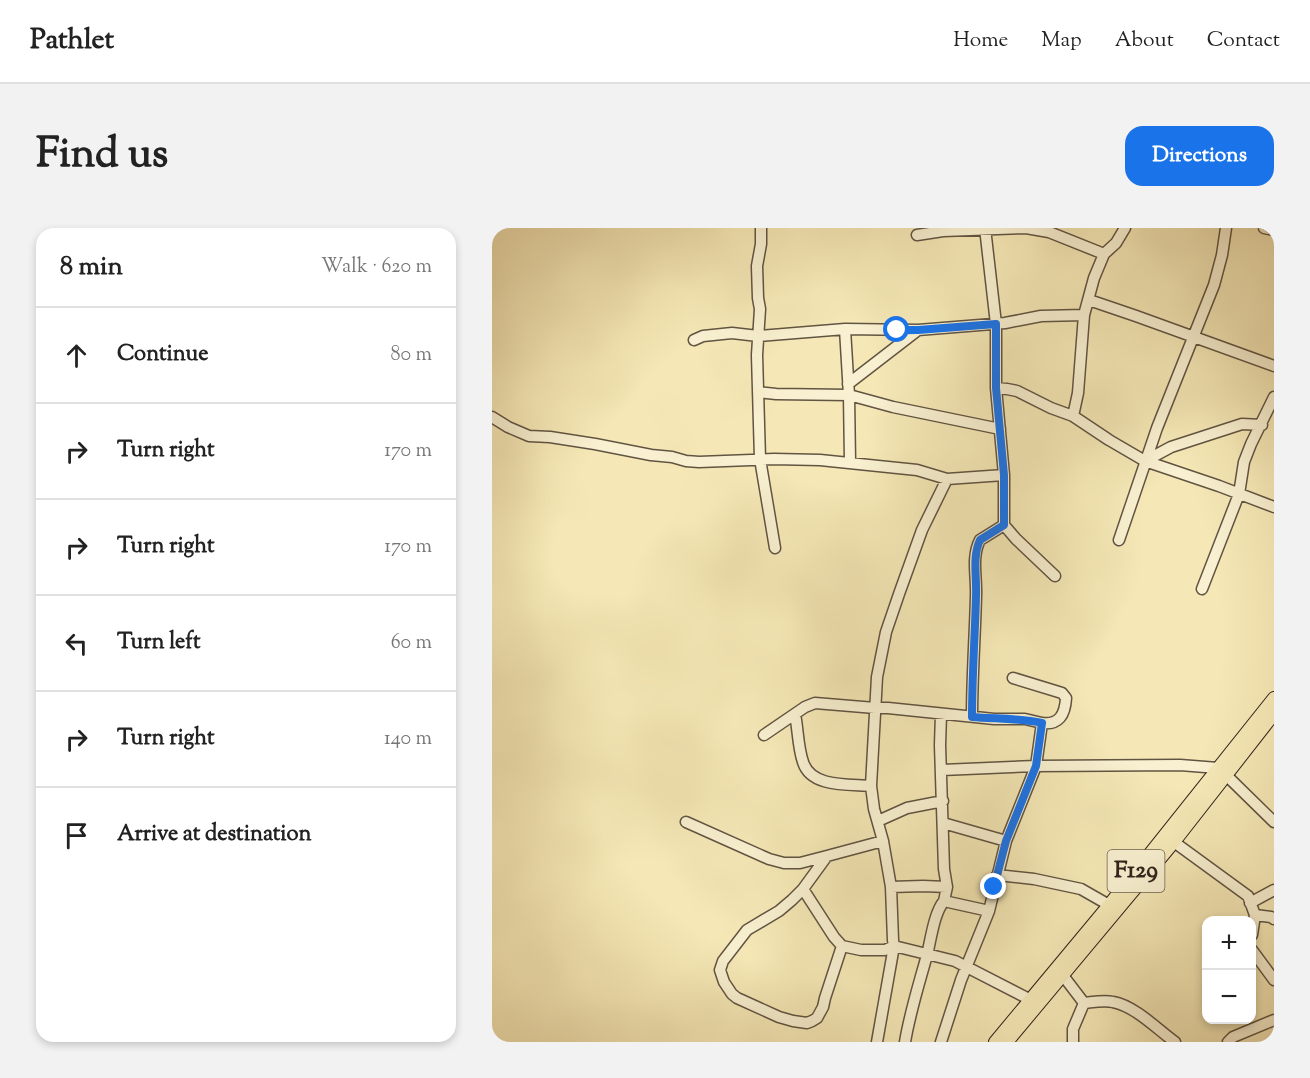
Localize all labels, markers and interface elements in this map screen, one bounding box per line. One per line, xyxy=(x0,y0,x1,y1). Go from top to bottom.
text: Pathlet xyxy=(30,21,114,61)
text: Home xyxy=(953,26,1008,56)
text: Map xyxy=(1041,26,1082,56)
text: About xyxy=(1115,26,1174,56)
text: Contact xyxy=(1207,26,1280,56)
text: Find us xyxy=(36,126,168,186)
button: Directions xyxy=(1125,126,1274,186)
text: 8 min xyxy=(60,249,123,286)
text: Walk · 620 m xyxy=(321,253,432,282)
route start xyxy=(883,316,909,342)
icon: ahead xyxy=(60,339,93,372)
text: Continue xyxy=(117,339,208,371)
text: 80 m xyxy=(391,341,432,370)
icon: right xyxy=(60,435,93,468)
text: Turn right xyxy=(117,435,214,467)
text: 170 m xyxy=(384,437,432,466)
icon: right xyxy=(60,531,93,564)
text: Turn right xyxy=(117,531,214,563)
text: 170 m xyxy=(384,533,432,562)
icon: left xyxy=(60,627,93,660)
text: Turn left xyxy=(117,627,200,659)
text: 60 m xyxy=(391,629,432,658)
icon: right xyxy=(60,723,93,756)
text: Turn right xyxy=(117,723,214,755)
text: 140 m xyxy=(384,725,432,754)
icon: arrive xyxy=(60,819,93,852)
text: Arrive at destination xyxy=(117,819,312,851)
road number: F129 xyxy=(1108,850,1164,892)
route end xyxy=(980,873,1006,899)
map controls xyxy=(1202,916,1256,1024)
button: + xyxy=(1202,916,1256,970)
button: − xyxy=(1202,970,1256,1024)

